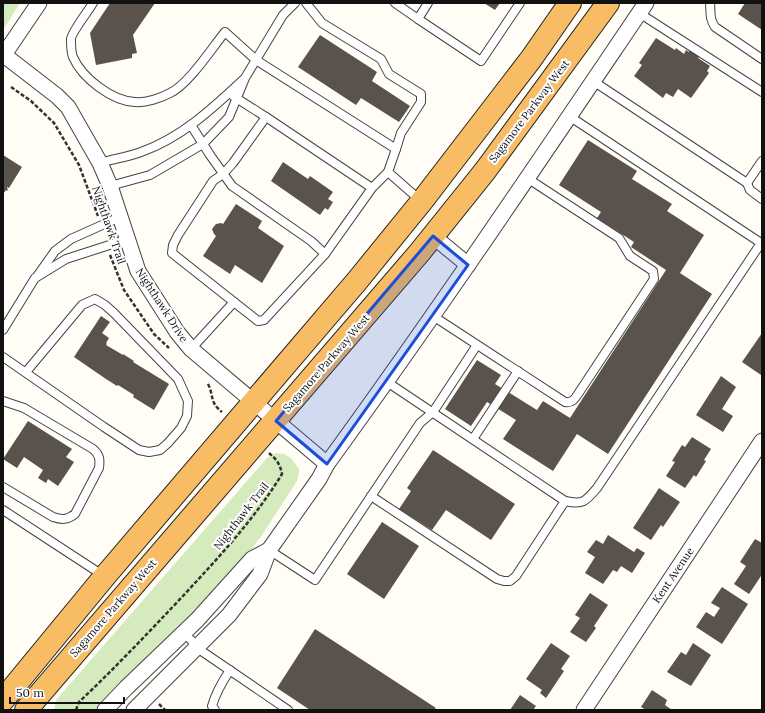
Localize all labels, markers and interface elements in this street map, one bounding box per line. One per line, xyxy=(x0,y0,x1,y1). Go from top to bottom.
street label: Sagamore Parkway West xyxy=(486,56,573,165)
street label: Nighthawk Trail xyxy=(89,184,129,266)
street label: Nighthawk Drive xyxy=(133,265,191,345)
street label: Sagamore Parkway West xyxy=(280,311,373,415)
street label: Nighthawk Trail xyxy=(210,480,272,552)
street label: Kent Avenue xyxy=(649,544,697,606)
street label: Sagamore Parkway West xyxy=(67,556,160,660)
scale bar xyxy=(10,679,124,705)
text: 50 m xyxy=(16,685,44,700)

